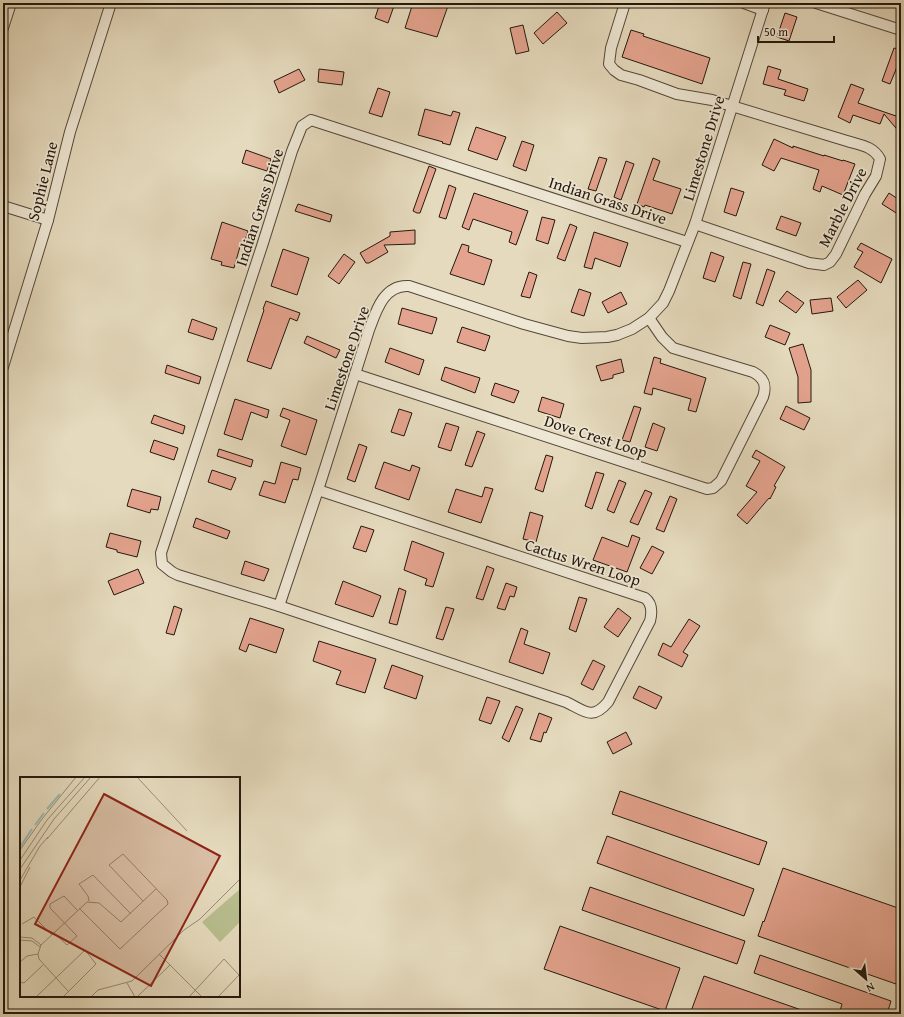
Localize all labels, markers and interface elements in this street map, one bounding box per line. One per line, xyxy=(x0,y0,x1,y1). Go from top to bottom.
scale bar xyxy=(758,18,834,44)
text: 50 m xyxy=(764,23,788,40)
street label: Limestone Drive xyxy=(676,92,730,204)
street label: Sophie Lane xyxy=(21,139,63,223)
street label: Indian Grass Drive xyxy=(229,145,289,269)
street label: Marble Drive xyxy=(812,163,872,251)
street label: Indian Grass Drive xyxy=(546,170,670,230)
street label: Limestone Drive xyxy=(317,303,375,413)
street label: Dove Crest Loop xyxy=(541,408,651,464)
street label: Cactus Wren Loop xyxy=(522,532,644,592)
inset map xyxy=(20,777,240,997)
north arrow xyxy=(846,959,886,999)
text: N xyxy=(863,979,878,997)

